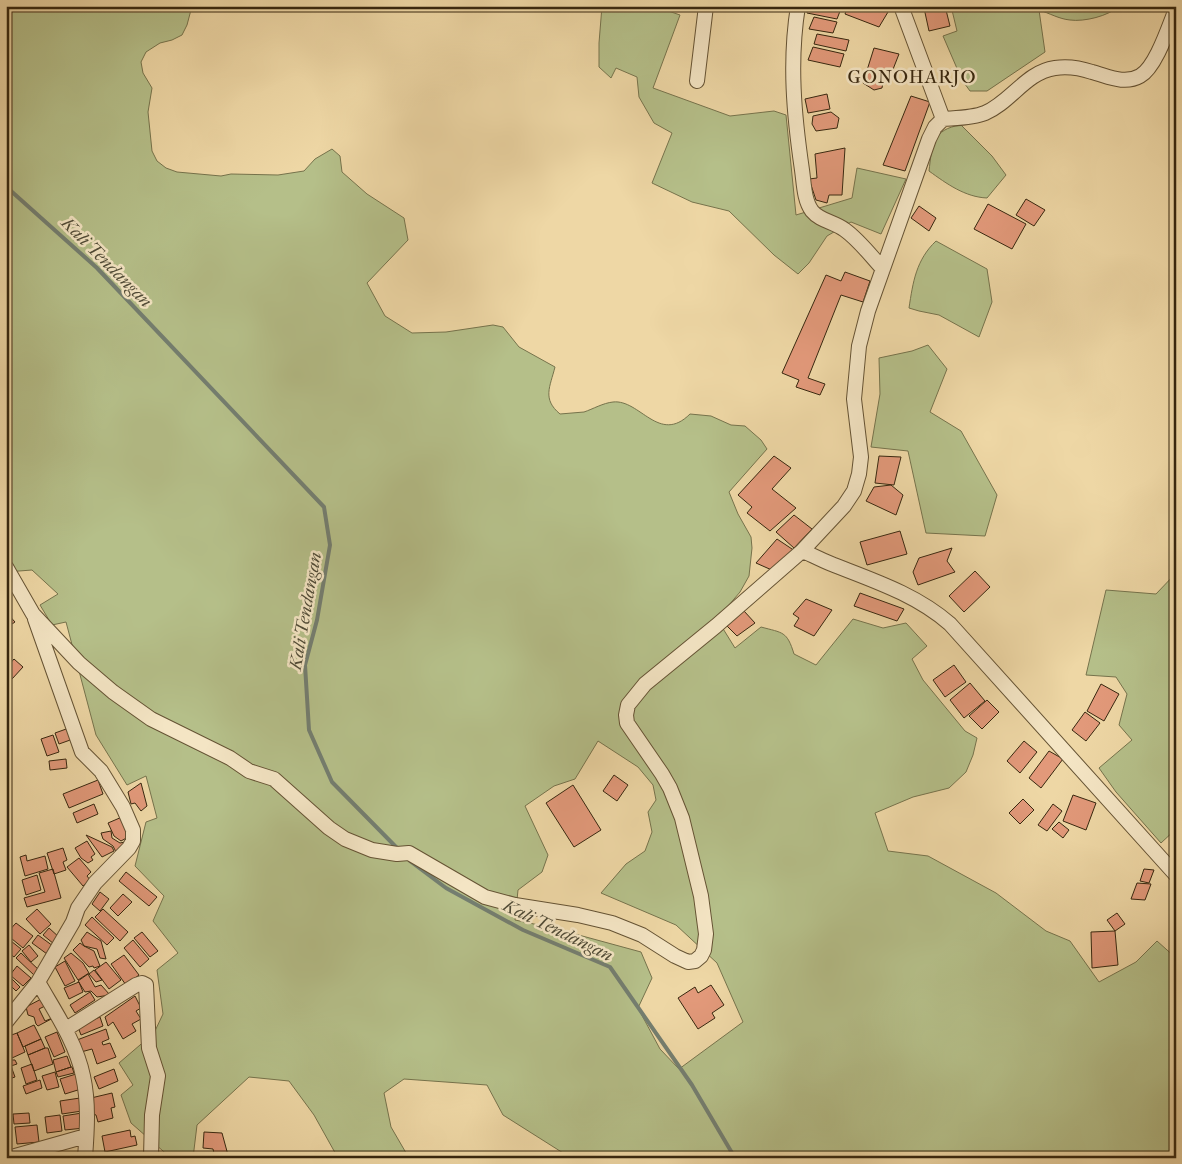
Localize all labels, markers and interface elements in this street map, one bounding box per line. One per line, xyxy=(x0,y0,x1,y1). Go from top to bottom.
district label: GONOHARJO xyxy=(848,66,976,88)
water label: Kali Tendangan xyxy=(56,211,156,312)
water label: Kali Tendangan xyxy=(284,550,326,674)
water label: Kali Tendangan xyxy=(498,894,616,966)

